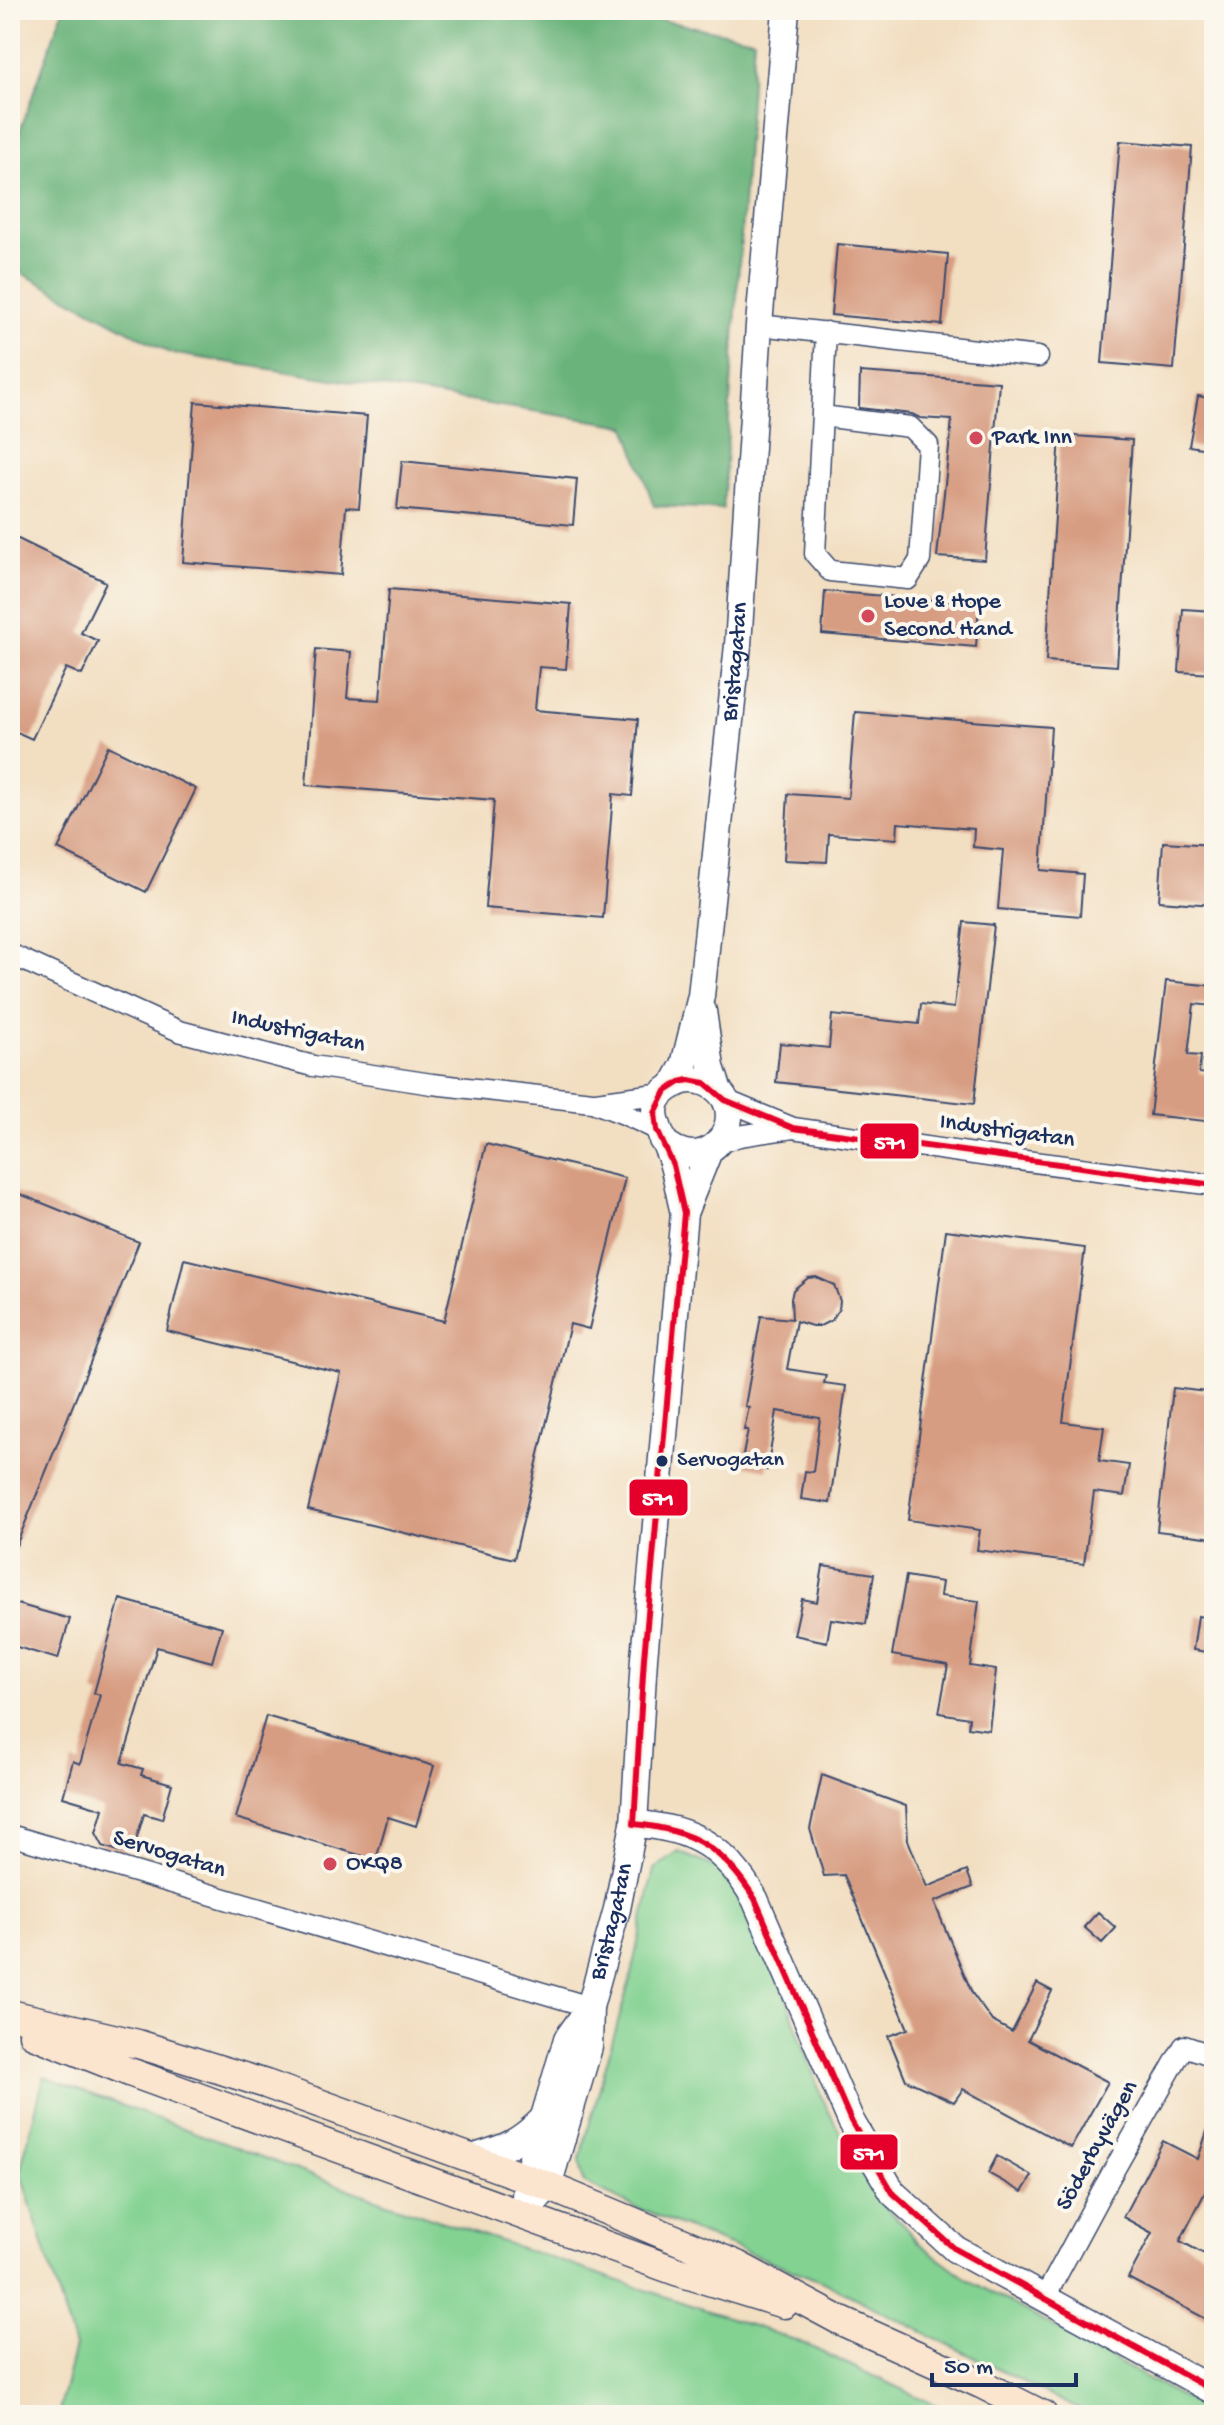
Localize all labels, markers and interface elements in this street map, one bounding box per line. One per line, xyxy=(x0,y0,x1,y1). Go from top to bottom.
place label: Park Inn xyxy=(991,424,1073,453)
marker: Park Inn xyxy=(967,429,985,447)
place label: Love & Hope Second Hand xyxy=(884,588,1014,645)
street label: Bristagatan xyxy=(715,601,755,724)
marker: Love & Hope Second Hand xyxy=(859,607,877,625)
street label: Industrigatan xyxy=(228,1004,368,1060)
street label: Industrigatan xyxy=(937,1108,1077,1156)
line badge: 571 xyxy=(859,1122,920,1160)
text: 571 xyxy=(874,1132,906,1158)
place label: Servogatan xyxy=(677,1448,784,1474)
marker: Servogatan xyxy=(654,1453,670,1469)
line badge: 571 xyxy=(628,1478,689,1517)
text: 571 xyxy=(642,1488,674,1514)
street label: Servogatan xyxy=(109,1824,230,1886)
place label: OKQ8 xyxy=(346,1850,403,1879)
marker: OKQ8 xyxy=(321,1855,339,1873)
street label: Bristagatan xyxy=(583,1860,640,1984)
street label: Söderbyvägen xyxy=(1050,2075,1146,2216)
line badge: 571 xyxy=(839,2133,899,2171)
text: 571 xyxy=(853,2143,885,2169)
scale bar xyxy=(932,2337,1076,2387)
text: 50 m xyxy=(944,2354,993,2383)

